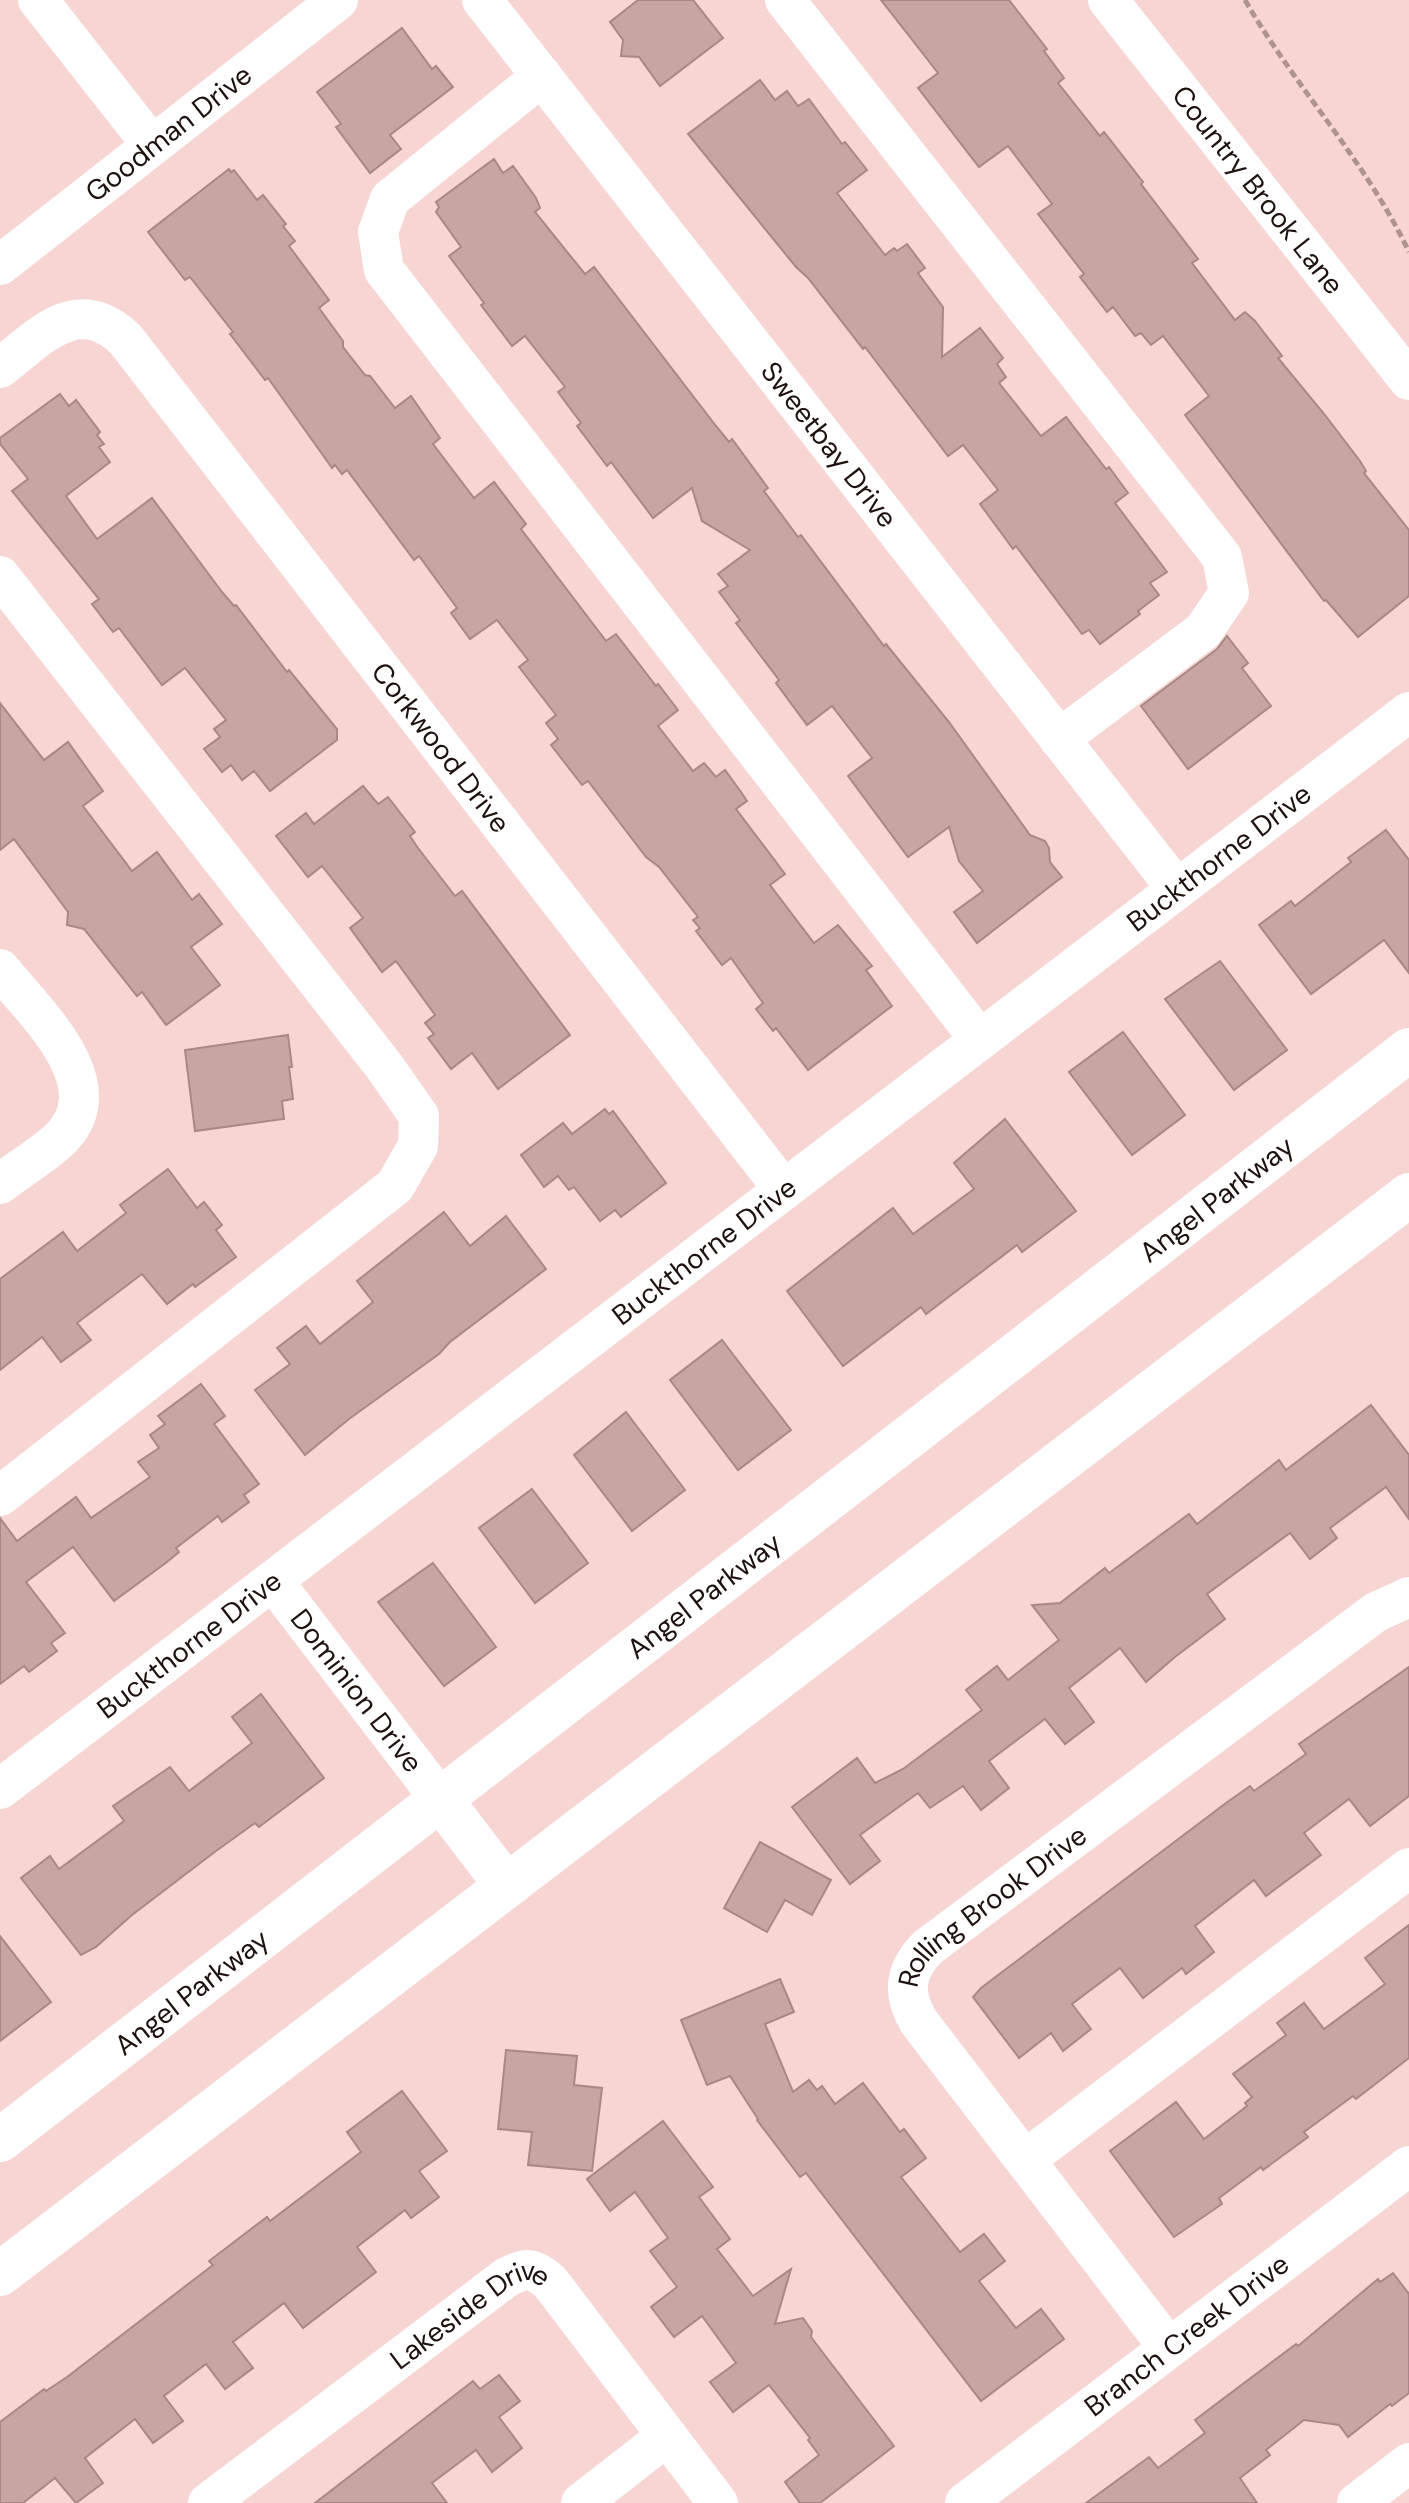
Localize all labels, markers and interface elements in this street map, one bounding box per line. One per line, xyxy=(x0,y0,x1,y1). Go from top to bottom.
street label: Goodman Drive xyxy=(77,56,259,210)
street label: Country Brook Lane xyxy=(1164,78,1352,302)
street label: Sweetbay Drive xyxy=(753,354,906,535)
street label: Corkwood Drive xyxy=(363,654,519,840)
street label: Buckthorne Drive xyxy=(1119,775,1319,940)
street label: Angel Parkway xyxy=(1132,1127,1301,1270)
street label: Buckthorne Drive xyxy=(604,1169,804,1333)
street label: Angel Parkway xyxy=(619,1524,789,1667)
street label: Buckthorne Drive xyxy=(89,1562,289,1727)
street label: Dominion Drive xyxy=(282,1601,432,1780)
street label: Rolling Brook Drive xyxy=(889,1816,1094,1990)
street label: Angel Parkway xyxy=(107,1920,276,2063)
street label: Branch Creek Drive xyxy=(1077,2245,1296,2425)
street label: Lakeside Drive xyxy=(382,2252,558,2378)

